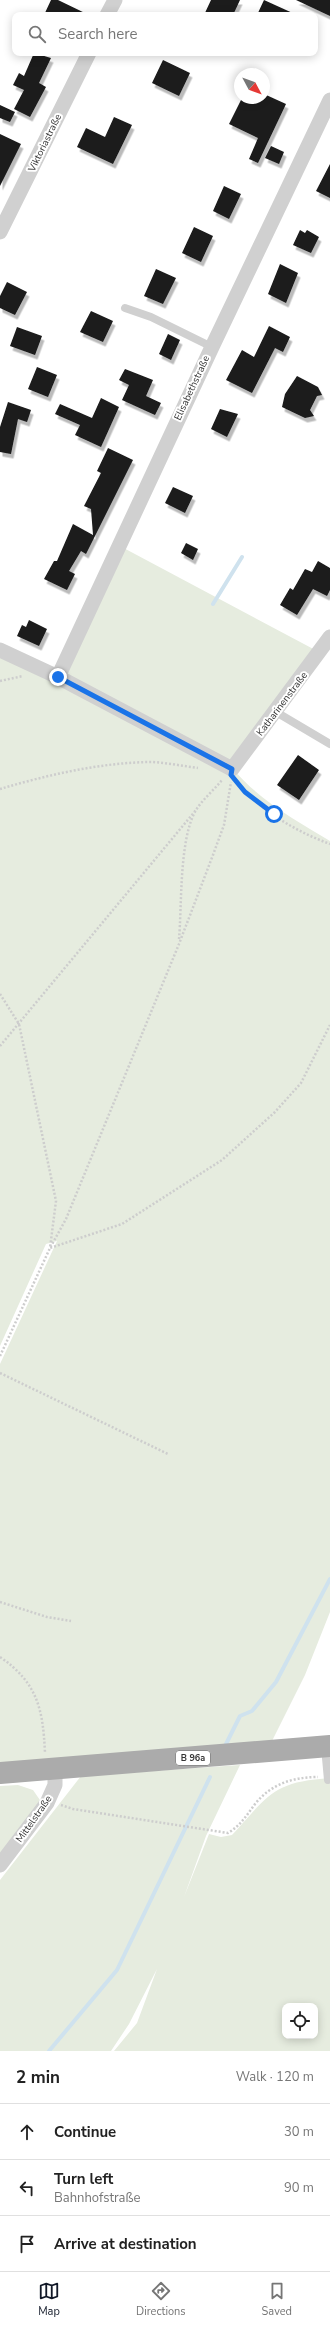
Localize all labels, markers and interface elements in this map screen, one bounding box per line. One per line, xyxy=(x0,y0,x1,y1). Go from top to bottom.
search box xyxy=(12,12,318,56)
icon: search xyxy=(26,23,48,45)
text: Search here xyxy=(58,24,138,44)
north arrow xyxy=(234,68,270,104)
street label: Viktoriastraße xyxy=(24,112,65,175)
street label: Elisabethstraße xyxy=(171,353,213,423)
route end xyxy=(49,668,67,686)
street label: Katharinenstraße xyxy=(253,669,311,739)
route start xyxy=(265,805,283,823)
road number: B 96a xyxy=(176,1751,210,1765)
street label: Mittelstraße xyxy=(13,1793,55,1845)
map controls xyxy=(282,2003,318,2039)
button: locate xyxy=(282,2003,318,2039)
text: 2 min xyxy=(16,2066,60,2089)
text: Walk · 120 m xyxy=(236,2068,314,2086)
icon: ahead xyxy=(16,2121,38,2143)
text: Continue xyxy=(54,2122,116,2142)
text: 30 m xyxy=(284,2123,314,2141)
text: Turn left xyxy=(54,2169,113,2189)
icon: left xyxy=(16,2177,38,2199)
text: 90 m xyxy=(284,2179,314,2197)
text: Bahnhofstraße xyxy=(54,2189,140,2207)
icon: arrive xyxy=(16,2233,38,2255)
text: Arrive at destination xyxy=(54,2234,197,2254)
tab: Map xyxy=(38,2280,60,2319)
tab: Directions xyxy=(136,2280,186,2319)
tab: Saved xyxy=(262,2280,292,2319)

